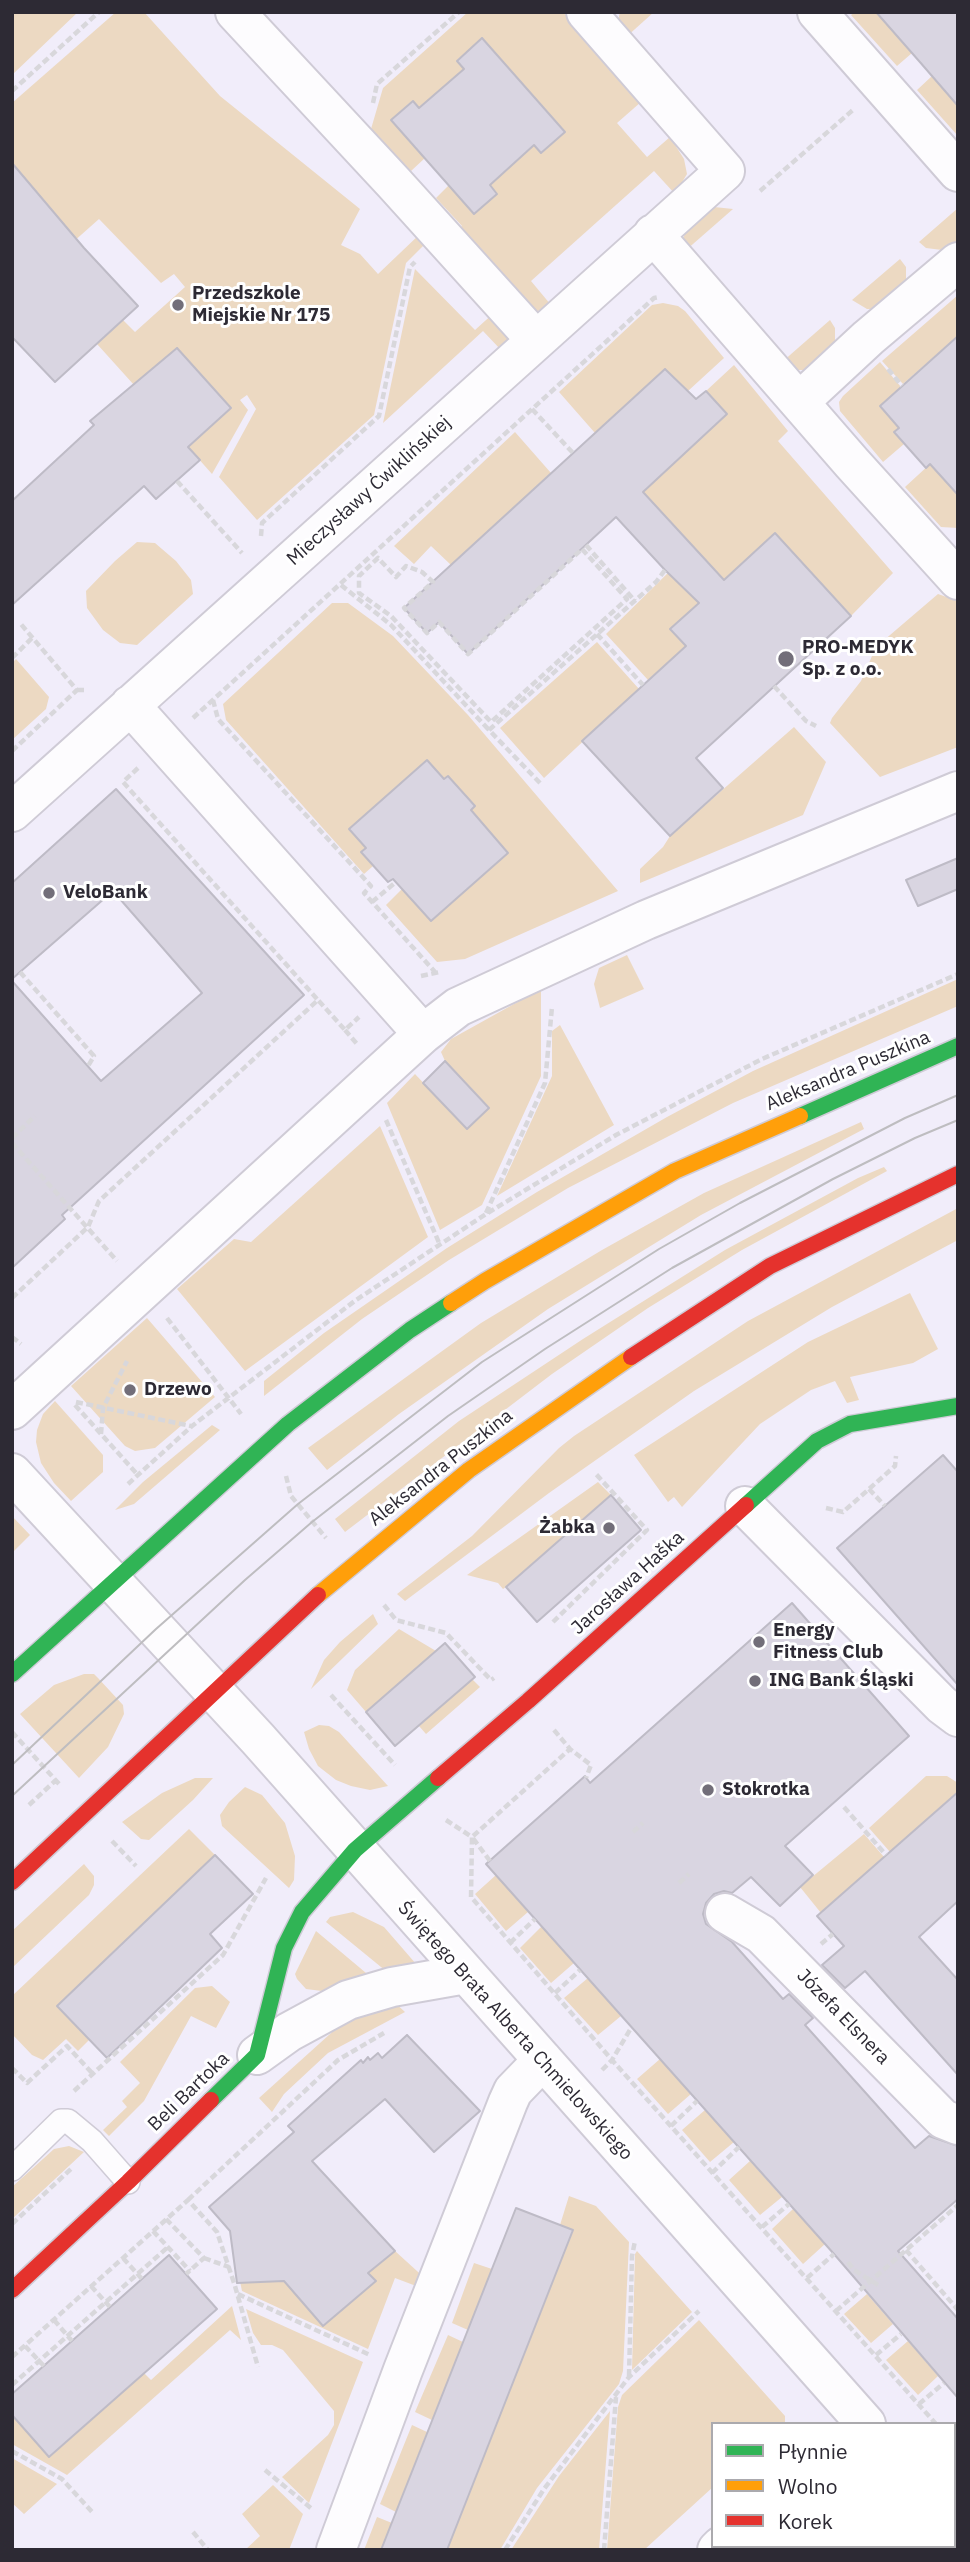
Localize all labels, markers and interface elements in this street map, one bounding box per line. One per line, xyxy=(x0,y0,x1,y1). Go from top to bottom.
place label: Przedszkole Miejskie Nr 175 xyxy=(192,283,330,327)
marker: Przedszkole Miejskie Nr 175 xyxy=(170,297,186,313)
street label: Mieczysławy Ćwiklińskiej xyxy=(282,411,456,571)
place label: PRO-MEDYK Sp. z o.o. xyxy=(802,637,914,681)
marker: PRO-MEDYK Sp. z o.o. xyxy=(776,649,796,669)
place label: VeloBank xyxy=(63,882,148,904)
marker: VeloBank xyxy=(41,885,57,901)
street label: Aleksandra Puszkina xyxy=(762,1026,934,1116)
place label: Drzewo xyxy=(144,1379,212,1401)
marker: Drzewo xyxy=(122,1382,138,1398)
street label: Aleksandra Puszkina xyxy=(365,1405,517,1531)
place label: Żabka xyxy=(539,1517,595,1539)
marker: Żabka xyxy=(601,1520,617,1536)
street label: Jarosława Haška xyxy=(567,1526,689,1640)
place label: Energy Fitness Club xyxy=(773,1620,883,1664)
marker: Energy Fitness Club xyxy=(751,1634,767,1650)
place label: ING Bank Śląski xyxy=(769,1670,914,1692)
marker: ING Bank Śląski xyxy=(747,1673,763,1689)
place label: Stokrotka xyxy=(722,1779,810,1801)
marker: Stokrotka xyxy=(700,1782,716,1798)
street label: Świętego Brata Alberta Chmielowskiego xyxy=(393,1897,637,2165)
street label: Józefa Elsnera xyxy=(792,1965,894,2069)
street label: Beli Bartoka xyxy=(144,2048,234,2136)
legend xyxy=(711,2422,956,2548)
text: Płynnie xyxy=(778,2437,847,2465)
text: Wolno xyxy=(778,2472,838,2500)
text: Korek xyxy=(778,2507,833,2535)

